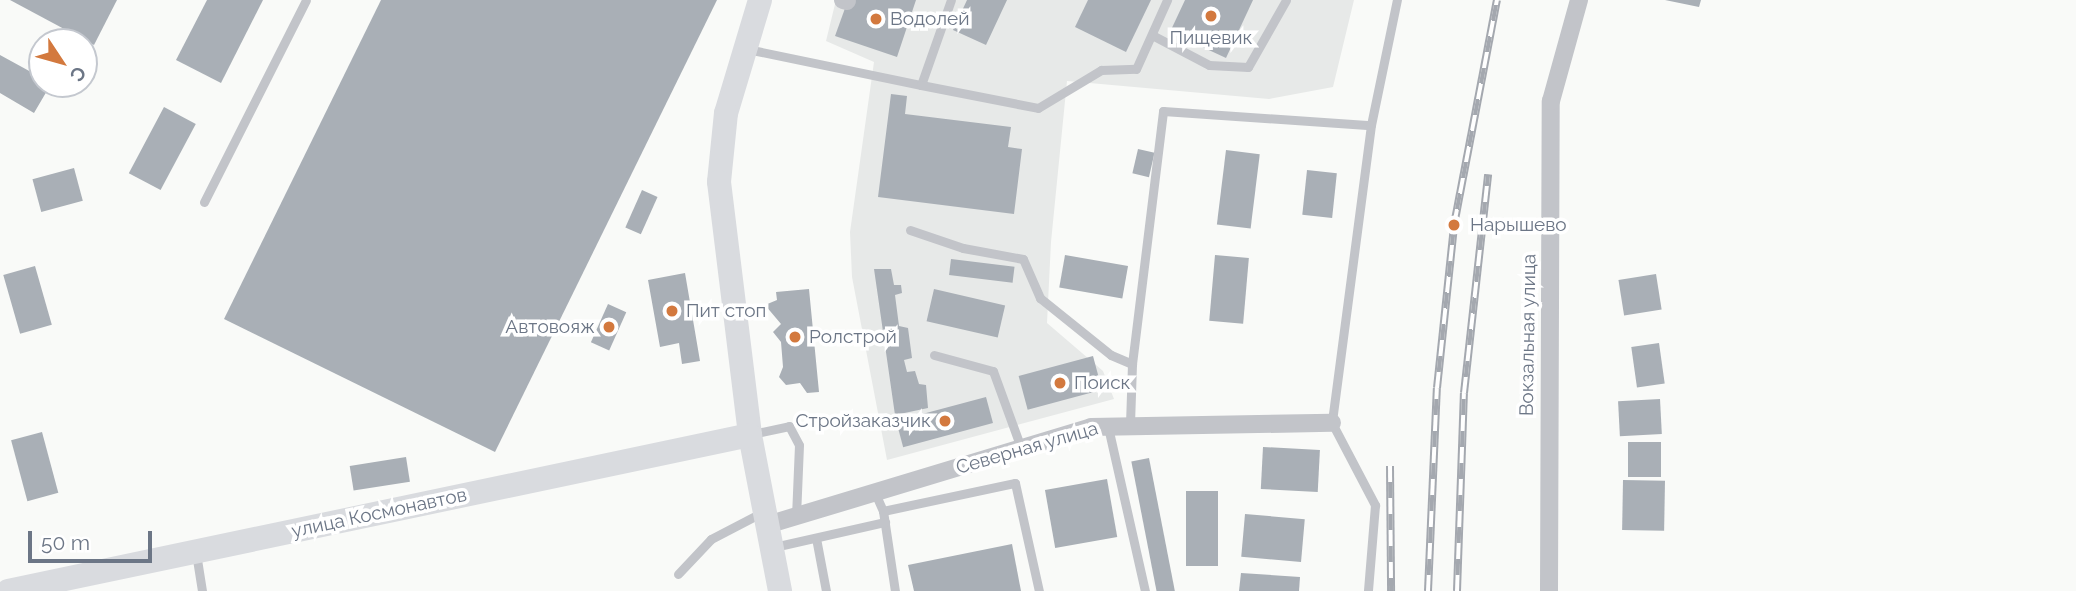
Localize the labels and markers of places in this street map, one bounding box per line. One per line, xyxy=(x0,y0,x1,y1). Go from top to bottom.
place label: Водолей xyxy=(890,8,970,30)
marker: Пищевик xyxy=(1203,8,1219,24)
marker: Водолей xyxy=(868,11,884,27)
place label: Пищевик xyxy=(1170,27,1252,49)
place label: Нарышево xyxy=(1470,214,1567,236)
marker: Нарышево xyxy=(1444,215,1464,235)
place label: Пит стоп xyxy=(686,300,766,322)
marker: Пит стоп xyxy=(664,303,680,319)
place label: Автовояж xyxy=(505,316,595,338)
marker: Автовояж xyxy=(601,319,617,335)
place label: Ролстрой xyxy=(809,326,897,348)
marker: Ролстрой xyxy=(787,329,803,345)
place label: Поиск xyxy=(1074,372,1130,394)
marker: Поиск xyxy=(1052,375,1068,391)
place label: Стройзаказчик xyxy=(796,410,931,432)
marker: Стройзаказчик xyxy=(937,413,953,429)

